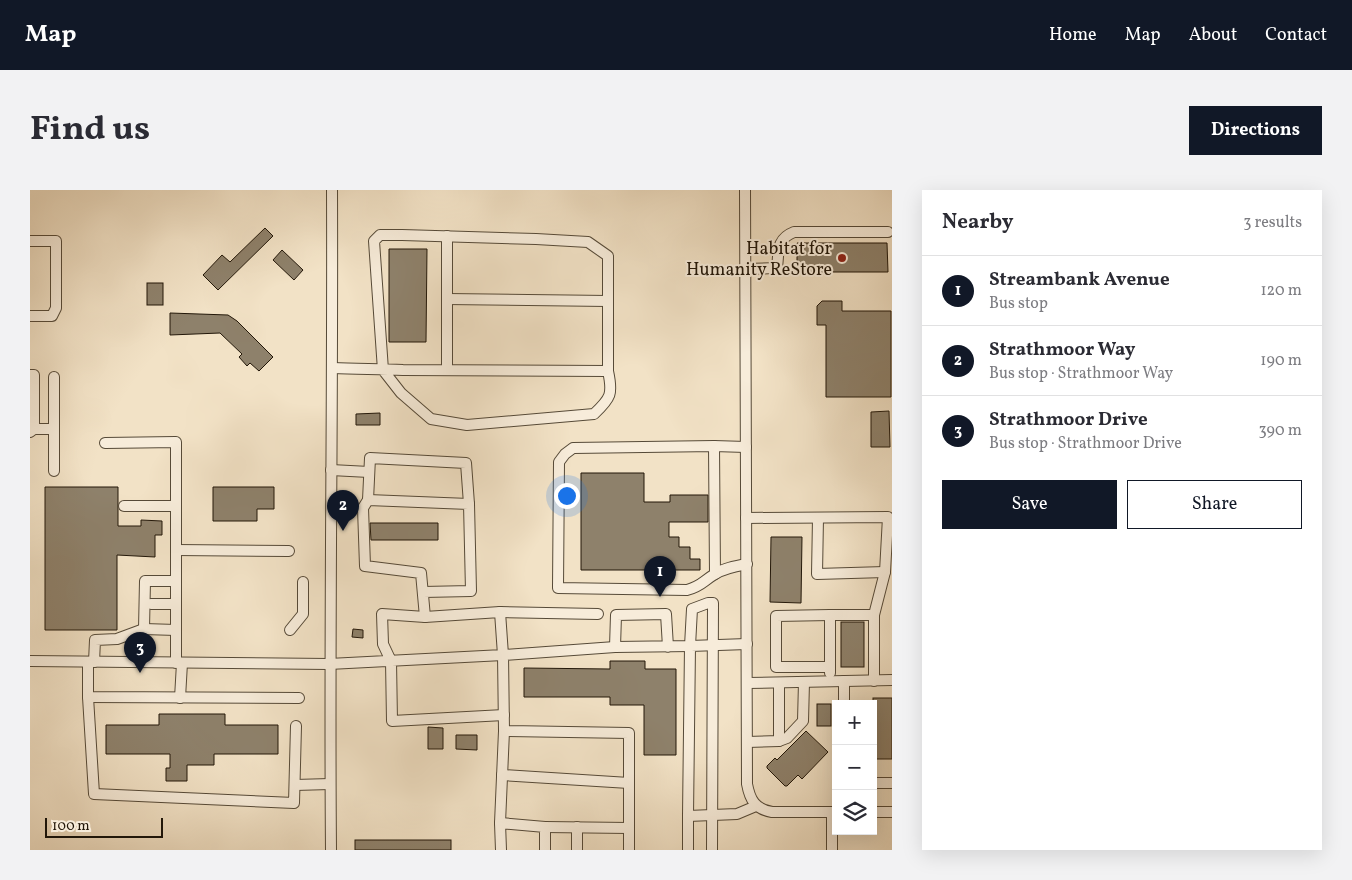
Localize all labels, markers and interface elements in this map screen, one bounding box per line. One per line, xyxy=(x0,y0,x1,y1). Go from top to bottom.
text: Map xyxy=(25,18,76,52)
text: Home xyxy=(1049,23,1097,48)
text: Map xyxy=(1125,23,1161,48)
text: About xyxy=(1189,23,1237,48)
text: Contact xyxy=(1265,23,1327,48)
text: Find us xyxy=(30,106,150,154)
button: Directions xyxy=(1189,106,1322,155)
text: Nearby xyxy=(942,208,1013,237)
text: 3 results xyxy=(1243,212,1302,234)
place label: Habitat for Humanity ReStore xyxy=(686,237,832,283)
marker: Habitat for Humanity ReStore xyxy=(836,252,848,264)
text: Streambank Avenue xyxy=(989,267,1170,293)
text: 1 xyxy=(955,280,961,302)
text: 120 m xyxy=(1260,280,1302,302)
text: Bus stop xyxy=(989,293,1048,315)
text: Strathmoor Way xyxy=(989,337,1135,363)
text: 2 xyxy=(954,350,962,372)
text: 190 m xyxy=(1260,350,1302,372)
text: Bus stop · Strathmoor Way xyxy=(989,363,1173,385)
text: Strathmoor Drive xyxy=(989,407,1148,433)
text: 3 xyxy=(954,420,962,442)
text: 390 m xyxy=(1259,420,1302,442)
text: Bus stop · Strathmoor Drive xyxy=(989,433,1182,455)
button: Save xyxy=(942,480,1117,529)
button: Share xyxy=(1127,480,1302,529)
your location xyxy=(554,483,580,509)
pin: 2 xyxy=(327,490,359,531)
pin: 1 xyxy=(644,556,676,597)
pin: 3 xyxy=(124,632,156,673)
map controls xyxy=(832,700,877,835)
button: + xyxy=(832,700,877,745)
button: − xyxy=(832,745,877,790)
button: layers xyxy=(832,790,877,835)
scale bar xyxy=(45,815,162,838)
text: 100 m xyxy=(52,817,90,836)

